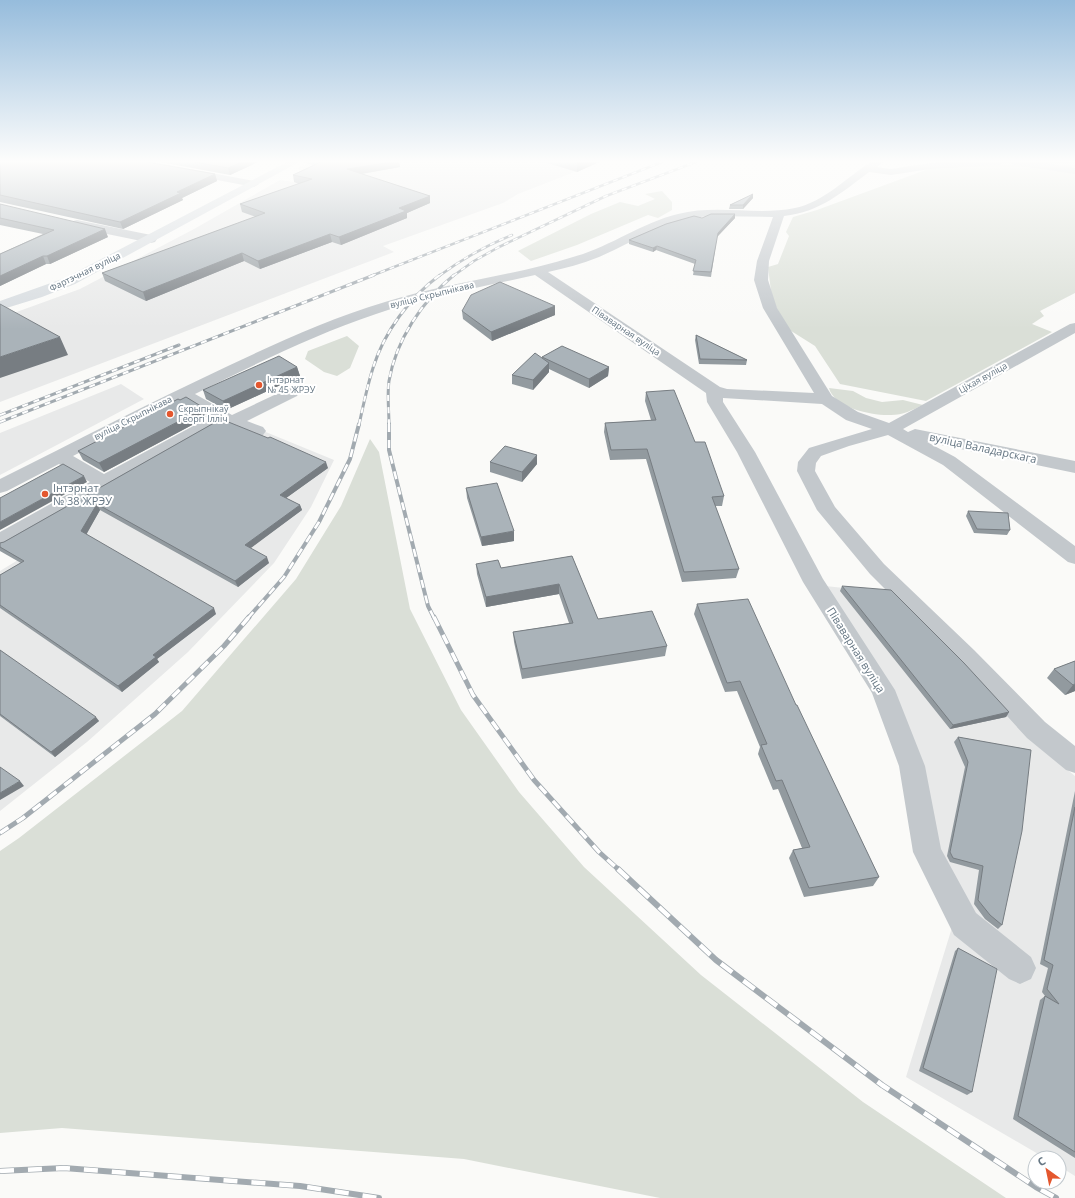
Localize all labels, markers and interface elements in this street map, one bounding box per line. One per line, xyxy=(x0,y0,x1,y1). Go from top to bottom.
street label: Фартэчная вуліца xyxy=(47,249,122,294)
street label: вуліца Скрыпнікава xyxy=(388,278,475,311)
street label: Піваварная вуліца xyxy=(589,303,663,358)
street label: Ціхая вуліца xyxy=(956,359,1009,396)
place label: Інтэрнат № 45 ЖРЭУ xyxy=(267,373,316,396)
marker: Інтэрнат № 45 ЖРЭУ xyxy=(254,380,264,390)
street label: вуліца Скрыпнікава xyxy=(91,392,174,443)
place label: Скрыпнікаў Георгі Ілліч xyxy=(178,402,229,425)
marker: Скрыпнікаў Георгі Ілліч xyxy=(165,409,175,419)
street label: вуліца Валадарскага xyxy=(928,429,1038,466)
place label: Інтэрнат № 38 ЖРЭУ xyxy=(53,480,112,508)
marker: Інтэрнат № 38 ЖРЭУ xyxy=(40,489,50,499)
street label: Піваварная вуліца xyxy=(824,604,889,695)
north arrow xyxy=(1027,1150,1067,1190)
text: С xyxy=(1034,1153,1048,1169)

